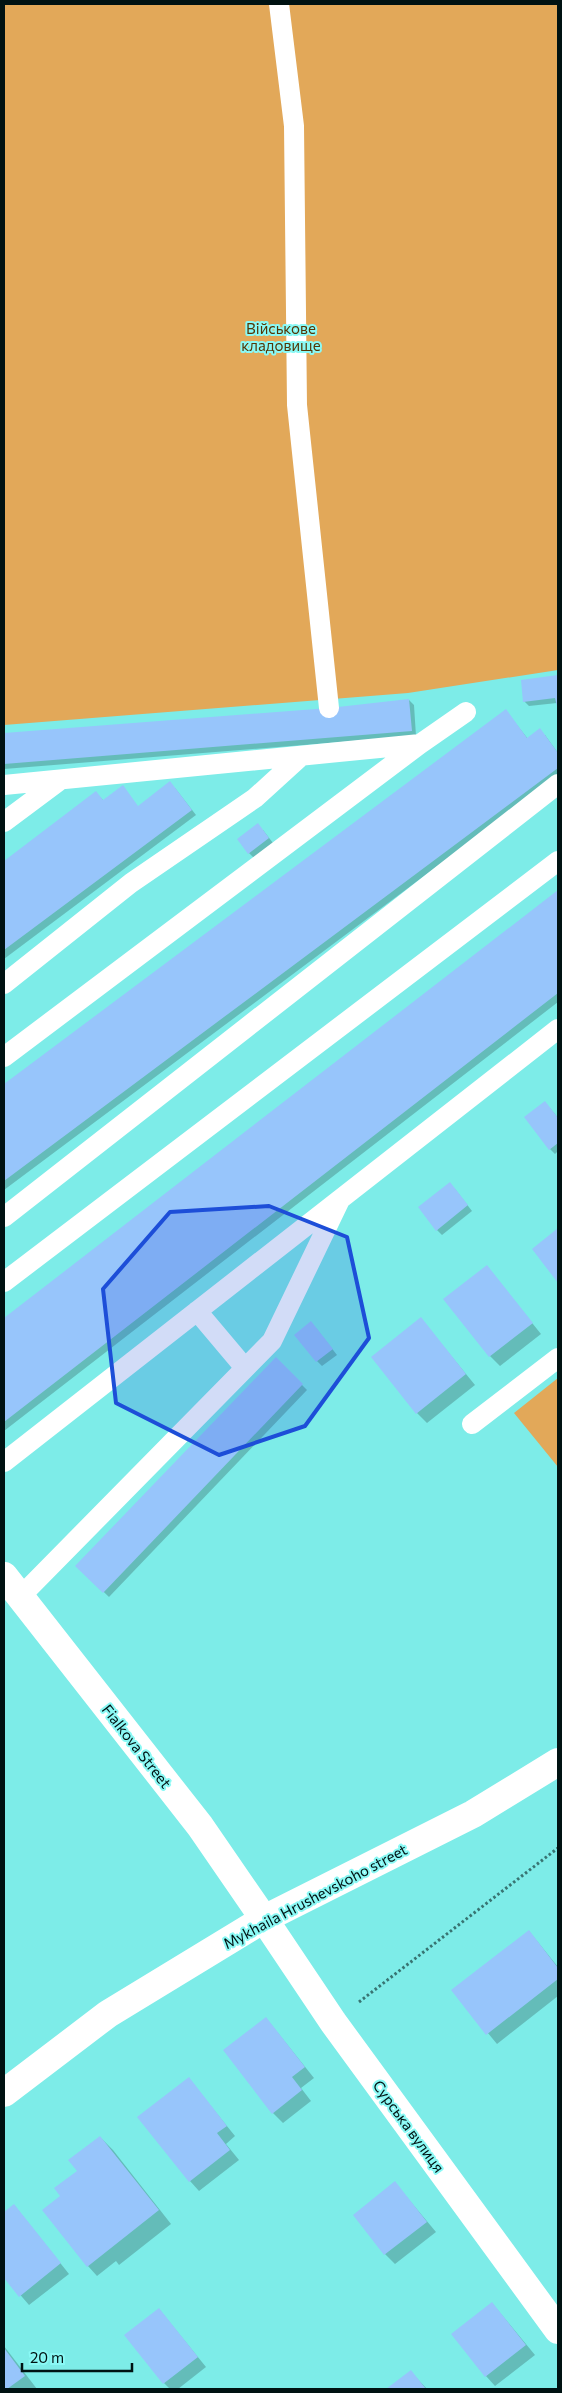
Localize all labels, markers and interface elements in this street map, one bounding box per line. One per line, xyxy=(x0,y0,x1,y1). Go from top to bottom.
park label: Військове кладовище xyxy=(241,319,321,354)
street label: Fialkova Street xyxy=(99,1701,175,1791)
street label: Mykhaila Hrushevskoho street xyxy=(220,1840,410,1952)
street label: Сурська вулиця xyxy=(370,2076,448,2176)
scale bar xyxy=(22,2340,132,2372)
text: 20 m xyxy=(30,2348,64,2366)

